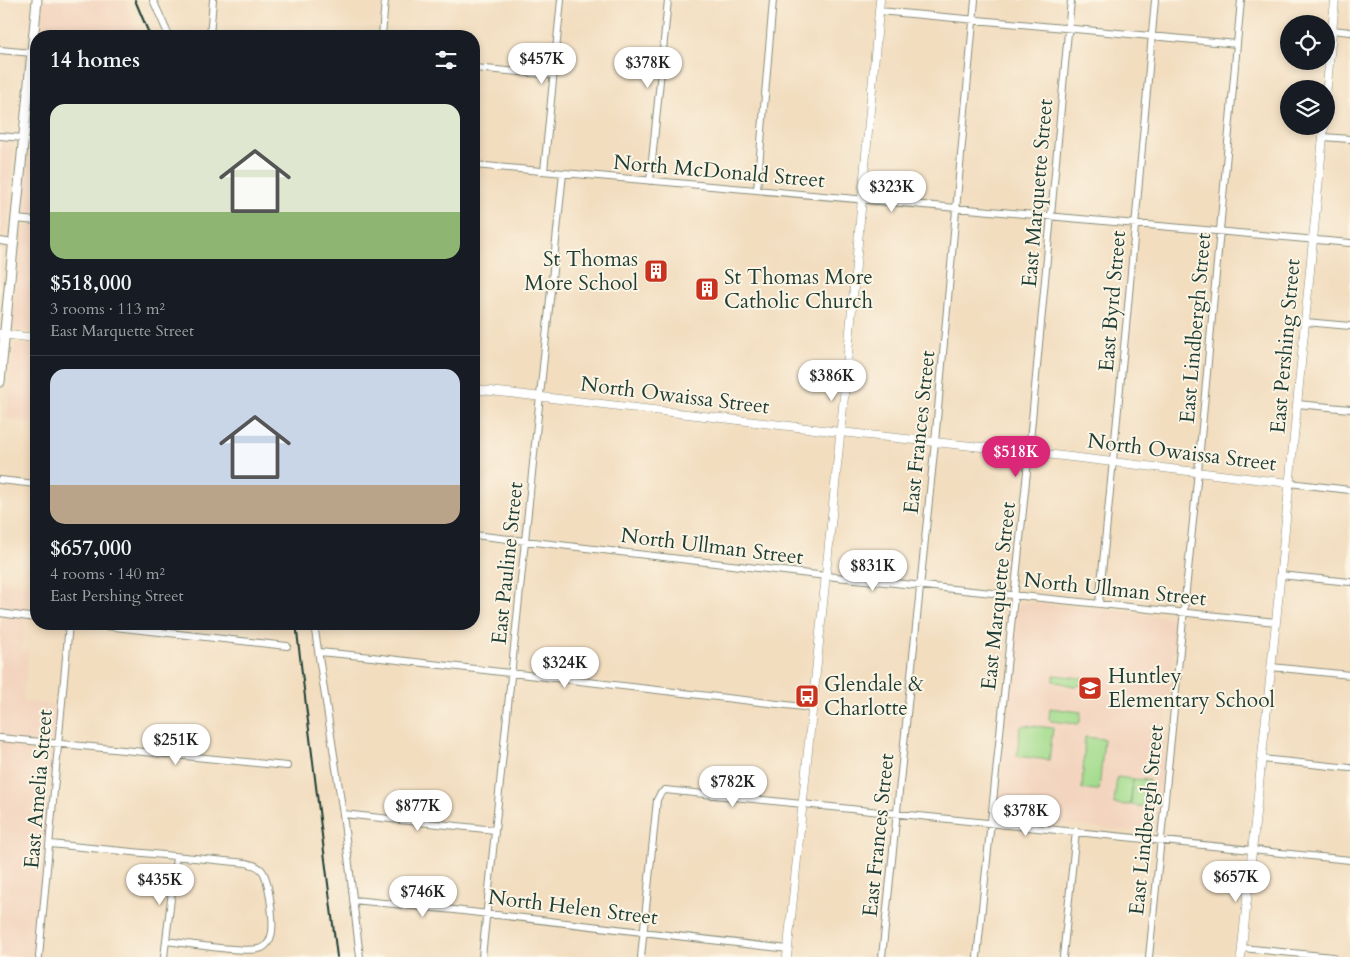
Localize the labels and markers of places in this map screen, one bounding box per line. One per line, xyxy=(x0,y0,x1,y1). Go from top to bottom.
pin: $457K xyxy=(507,42,577,85)
pin: $378K xyxy=(613,46,683,89)
pin: $323K xyxy=(857,170,927,213)
place label: St Thomas More School xyxy=(524,245,638,298)
building icon: St Thomas More School xyxy=(643,258,669,284)
place label: St Thomas More Catholic Church xyxy=(724,263,873,316)
building icon: St Thomas More Catholic Church xyxy=(694,276,720,302)
pin: $386K xyxy=(797,360,867,402)
pin: $518K xyxy=(981,436,1051,478)
pin: $831K xyxy=(838,550,908,592)
pin: $324K xyxy=(530,646,600,689)
place label: Huntley Elementary School xyxy=(1108,662,1275,715)
place label: Glendale & Charlotte xyxy=(824,670,924,723)
school or university icon: Huntley Elementary School xyxy=(1077,675,1103,701)
bus stop icon: Glendale & Charlotte xyxy=(794,683,820,709)
pin: $251K xyxy=(141,724,211,766)
pin: $782K xyxy=(698,766,768,808)
pin: $877K xyxy=(383,790,453,832)
pin: $378K xyxy=(991,794,1061,837)
pin: $657K xyxy=(1201,860,1271,903)
pin: $435K xyxy=(125,864,195,906)
pin: $746K xyxy=(388,876,458,918)

